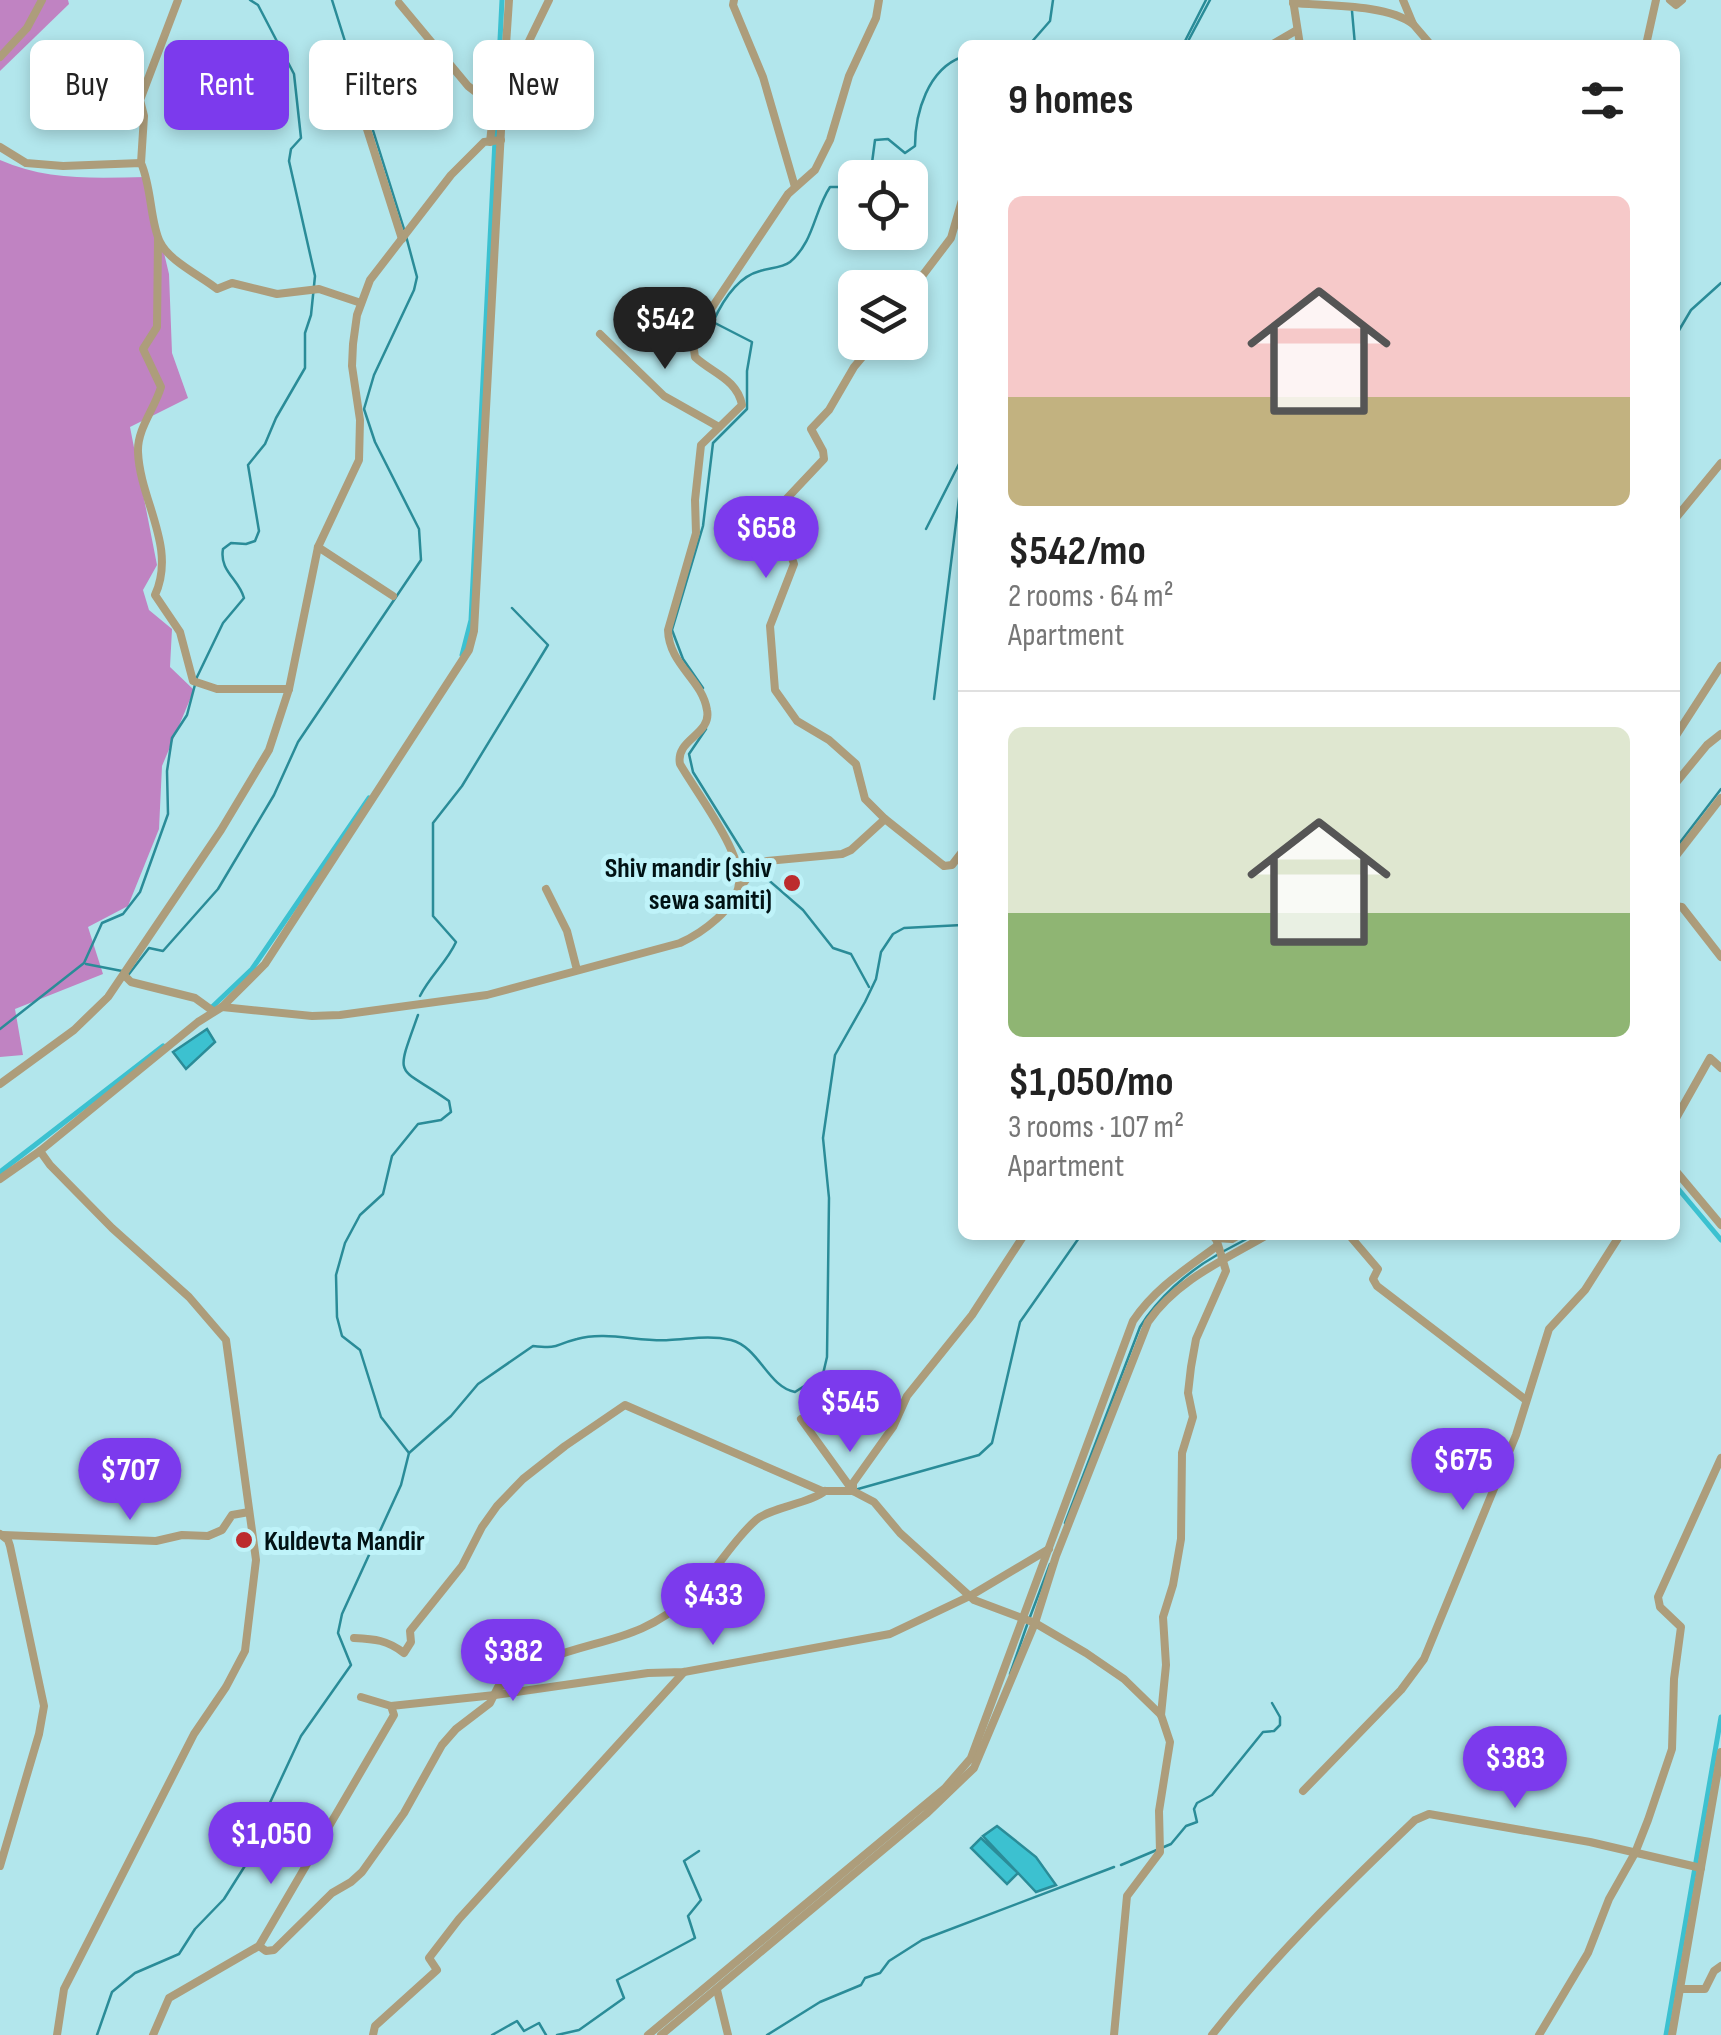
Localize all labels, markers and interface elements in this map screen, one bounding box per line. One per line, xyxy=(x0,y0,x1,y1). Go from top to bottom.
chip: Buy xyxy=(30,40,144,130)
chip: Rent xyxy=(164,40,289,130)
chip: Filters xyxy=(309,40,453,130)
chip: New xyxy=(473,40,594,130)
icon: filters xyxy=(1575,73,1630,128)
text: 9 homes xyxy=(1008,75,1133,126)
map controls xyxy=(838,160,928,360)
button: locate xyxy=(838,160,928,250)
icon: home xyxy=(1229,261,1409,441)
button: layers xyxy=(838,270,928,360)
pin: $542 xyxy=(606,287,724,372)
text: $542 xyxy=(635,300,695,339)
pin: $658 xyxy=(707,496,825,581)
text: $658 xyxy=(736,509,796,548)
text: $542/mo xyxy=(1008,526,1146,577)
text: 2 rooms · 64 m² xyxy=(1008,577,1174,616)
text: Apartment xyxy=(1008,616,1124,655)
icon: home xyxy=(1229,792,1409,972)
place label: Shiv mandir (shiv sewa samiti) xyxy=(605,852,772,917)
marker: Shiv mandir (shiv sewa samiti) xyxy=(781,872,803,894)
text: $1,050/mo xyxy=(1008,1057,1173,1108)
text: 3 rooms · 107 m² xyxy=(1008,1108,1184,1147)
text: Apartment xyxy=(1008,1147,1124,1186)
pin: $545 xyxy=(791,1370,909,1455)
text: $545 xyxy=(820,1383,880,1422)
pin: $675 xyxy=(1404,1428,1522,1513)
pin: $707 xyxy=(71,1438,189,1523)
text: $675 xyxy=(1433,1441,1493,1480)
text: $707 xyxy=(100,1451,160,1490)
place label: Kuldevta Mandir xyxy=(264,1525,425,1558)
marker: Kuldevta Mandir xyxy=(233,1529,255,1551)
pin: $433 xyxy=(654,1563,772,1648)
text: $433 xyxy=(683,1576,743,1615)
pin: $382 xyxy=(454,1619,572,1704)
text: $382 xyxy=(483,1632,543,1671)
pin: $383 xyxy=(1456,1726,1574,1811)
text: $383 xyxy=(1485,1739,1545,1778)
pin: $1,050 xyxy=(190,1802,352,1887)
text: $1,050 xyxy=(230,1815,312,1854)

